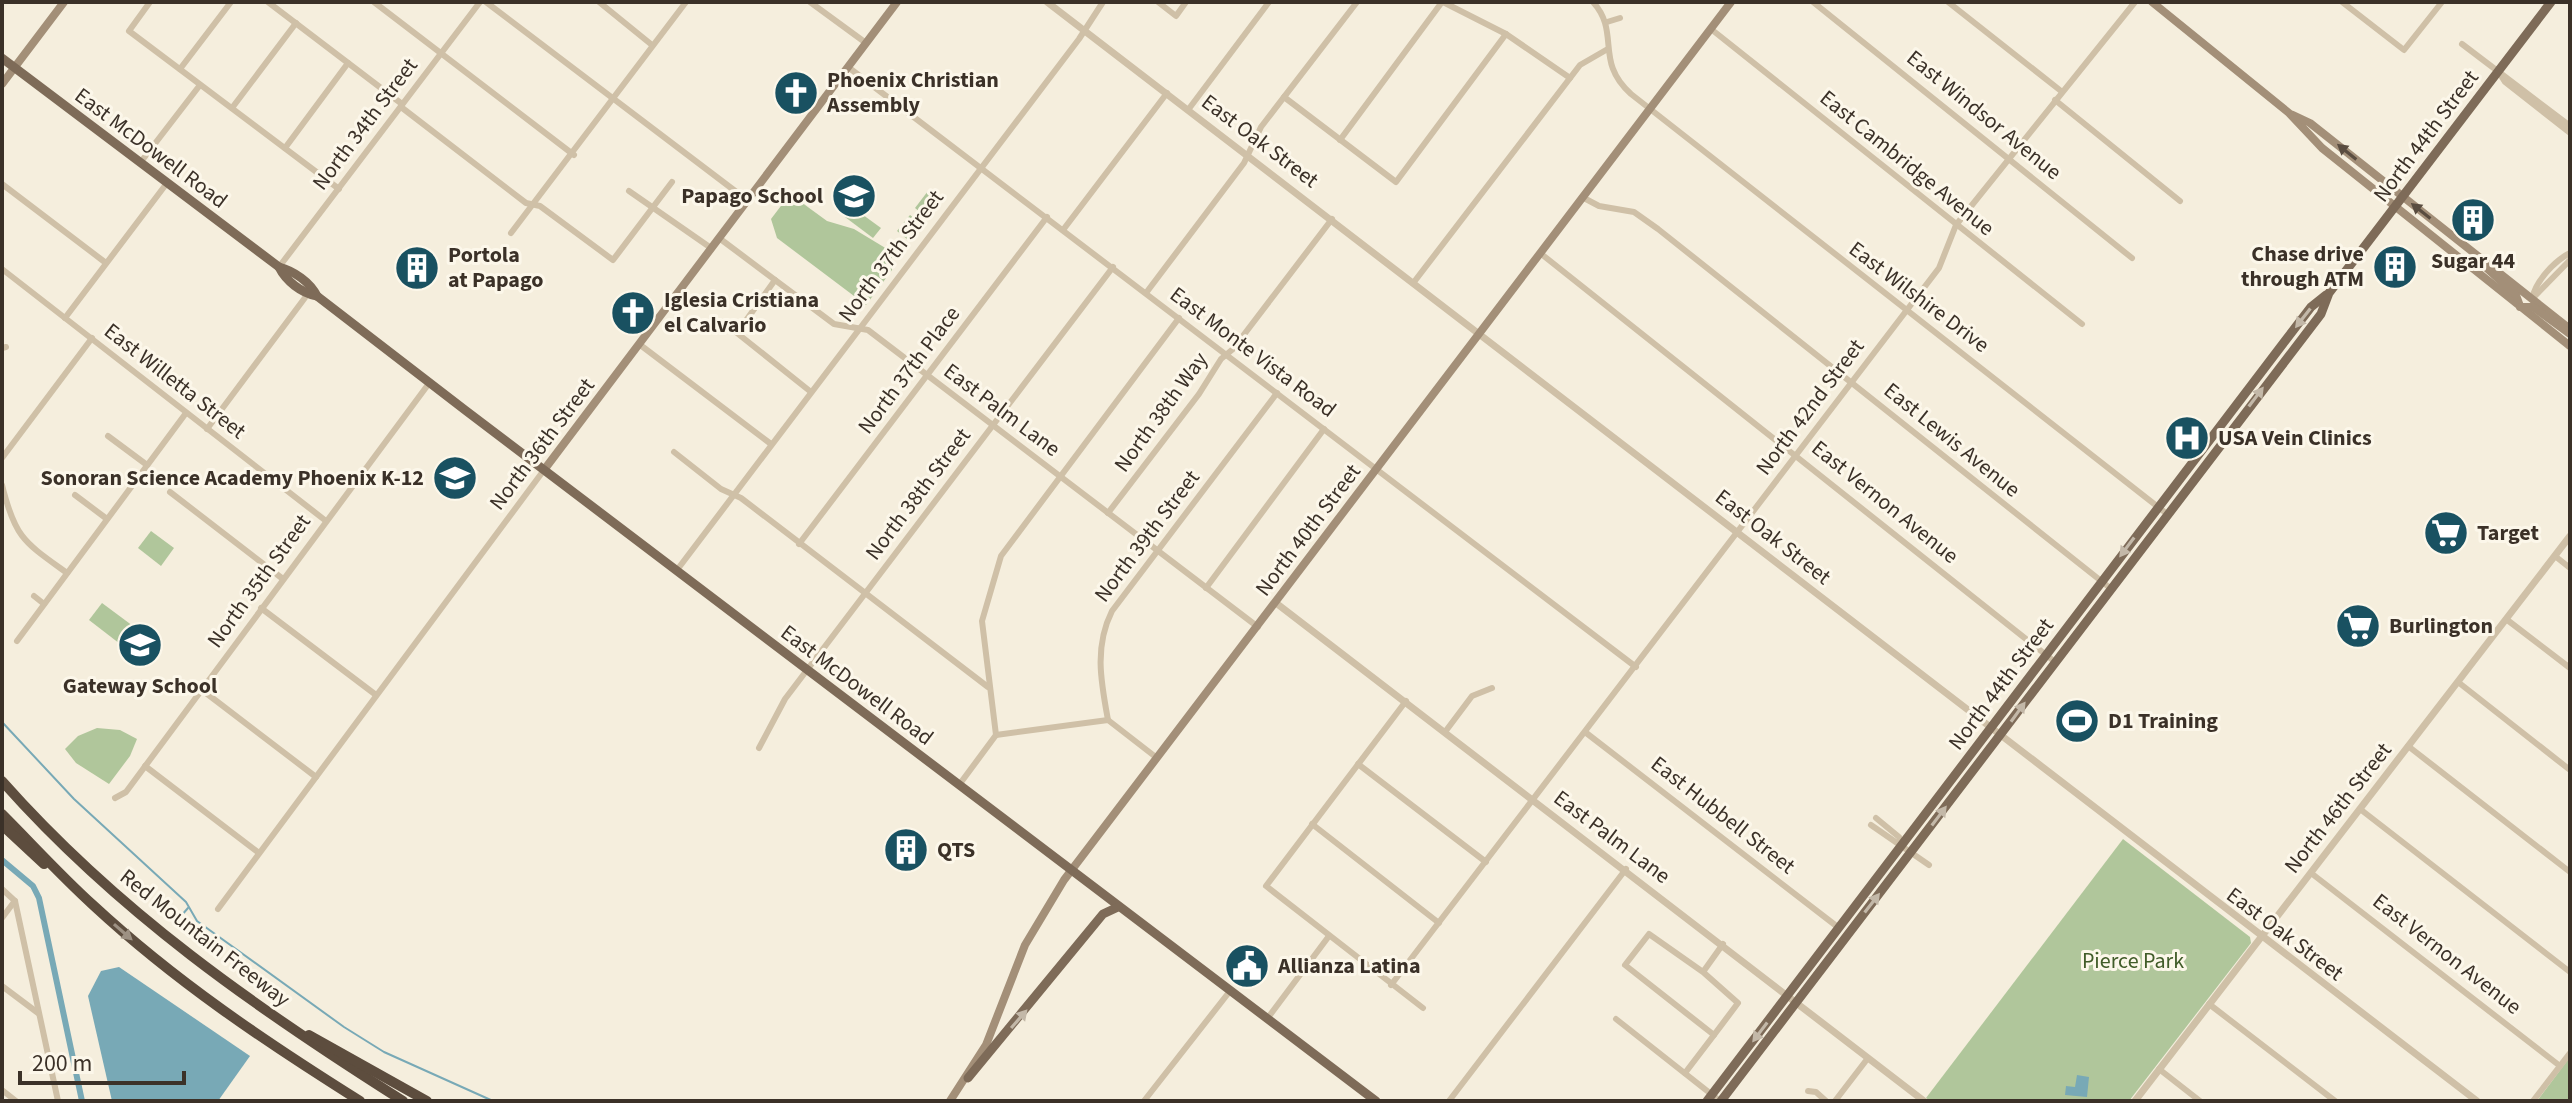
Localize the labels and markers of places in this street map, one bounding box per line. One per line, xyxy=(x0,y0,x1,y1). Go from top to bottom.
place label: Phoenix Christian Assembly xyxy=(826,64,999,121)
church icon: Phoenix Christian Assembly xyxy=(772,69,820,117)
school or university icon: Papago School xyxy=(830,172,878,220)
place label: Papago School xyxy=(681,180,824,212)
building icon: Sugar 44 xyxy=(2449,196,2497,244)
place label: Chase drive through ATM xyxy=(2241,238,2364,295)
place label: Portola at Papago xyxy=(448,239,544,296)
building icon: Chase drive through ATM xyxy=(2371,243,2419,291)
building icon: Portola at Papago xyxy=(393,244,441,292)
place label: Sugar 44 xyxy=(2431,245,2515,277)
place label: Iglesia Cristiana el Calvario xyxy=(664,284,819,341)
church icon: Iglesia Cristiana el Calvario xyxy=(609,289,657,337)
hospital icon: USA Vein Clinics xyxy=(2163,414,2211,462)
place label: USA Vein Clinics xyxy=(2218,422,2372,454)
school or university icon: Sonoran Science Academy Phoenix K-12 xyxy=(431,454,479,502)
place label: Sonoran Science Academy Phoenix K-12 xyxy=(40,462,424,494)
supermarket icon: Target xyxy=(2422,509,2470,557)
place label: Target xyxy=(2477,517,2539,549)
supermarket icon: Burlington xyxy=(2334,602,2382,650)
place label: Burlington xyxy=(2389,610,2493,642)
school or university icon: Gateway School xyxy=(116,621,164,669)
place label: Gateway School xyxy=(63,670,218,702)
sports icon: D1 Training xyxy=(2053,697,2101,745)
place label: D1 Training xyxy=(2108,705,2218,737)
building icon: QTS xyxy=(882,826,930,874)
place label: QTS xyxy=(937,834,975,866)
public building icon: Allianza Latina xyxy=(1223,942,1271,990)
place label: Allianza Latina xyxy=(1277,950,1421,982)

